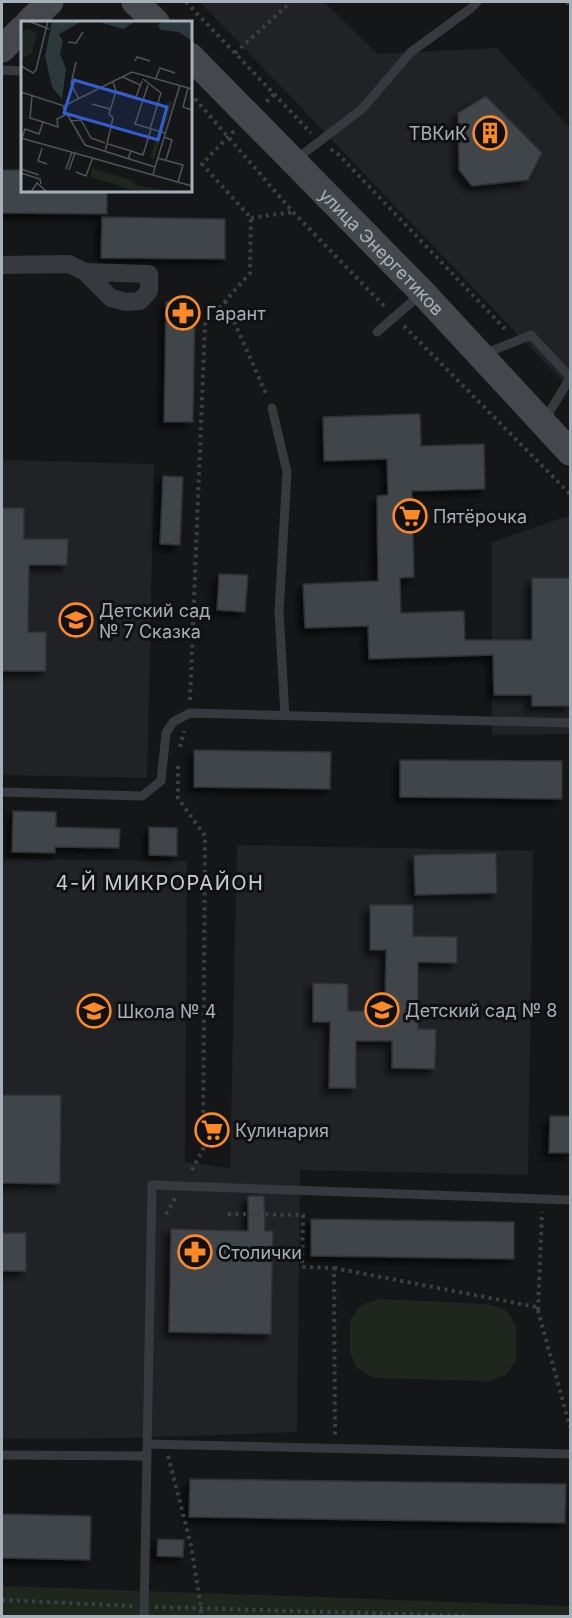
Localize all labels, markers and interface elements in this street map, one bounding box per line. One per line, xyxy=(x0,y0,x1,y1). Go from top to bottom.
inset map xyxy=(21,21,192,192)
building icon: ТВКиК xyxy=(472,115,508,151)
place label: ТВКиК xyxy=(409,123,467,144)
street label: улица Энергетиков xyxy=(315,184,449,319)
pharmacy icon: Гарант xyxy=(165,295,201,331)
place label: Гарант xyxy=(206,303,266,324)
supermarket icon: Пятёрочка xyxy=(392,498,428,534)
place label: Пятёрочка xyxy=(433,506,527,527)
place label: Детский сад № 7 Сказка xyxy=(99,600,211,642)
school or university icon: Детский сад № 7 Сказка xyxy=(58,602,94,638)
district label: 4-Й МИКРОРАЙОН xyxy=(56,870,264,895)
school or university icon: Детский сад № 8 xyxy=(364,992,400,1028)
school or university icon: Школа № 4 xyxy=(76,993,112,1029)
place label: Детский сад № 8 xyxy=(405,1000,558,1021)
place label: Школа № 4 xyxy=(117,1001,216,1022)
supermarket icon: Кулинария xyxy=(194,1112,230,1148)
place label: Кулинария xyxy=(235,1120,329,1141)
pharmacy icon: Столички xyxy=(177,1234,213,1270)
place label: Столички xyxy=(218,1242,302,1263)

